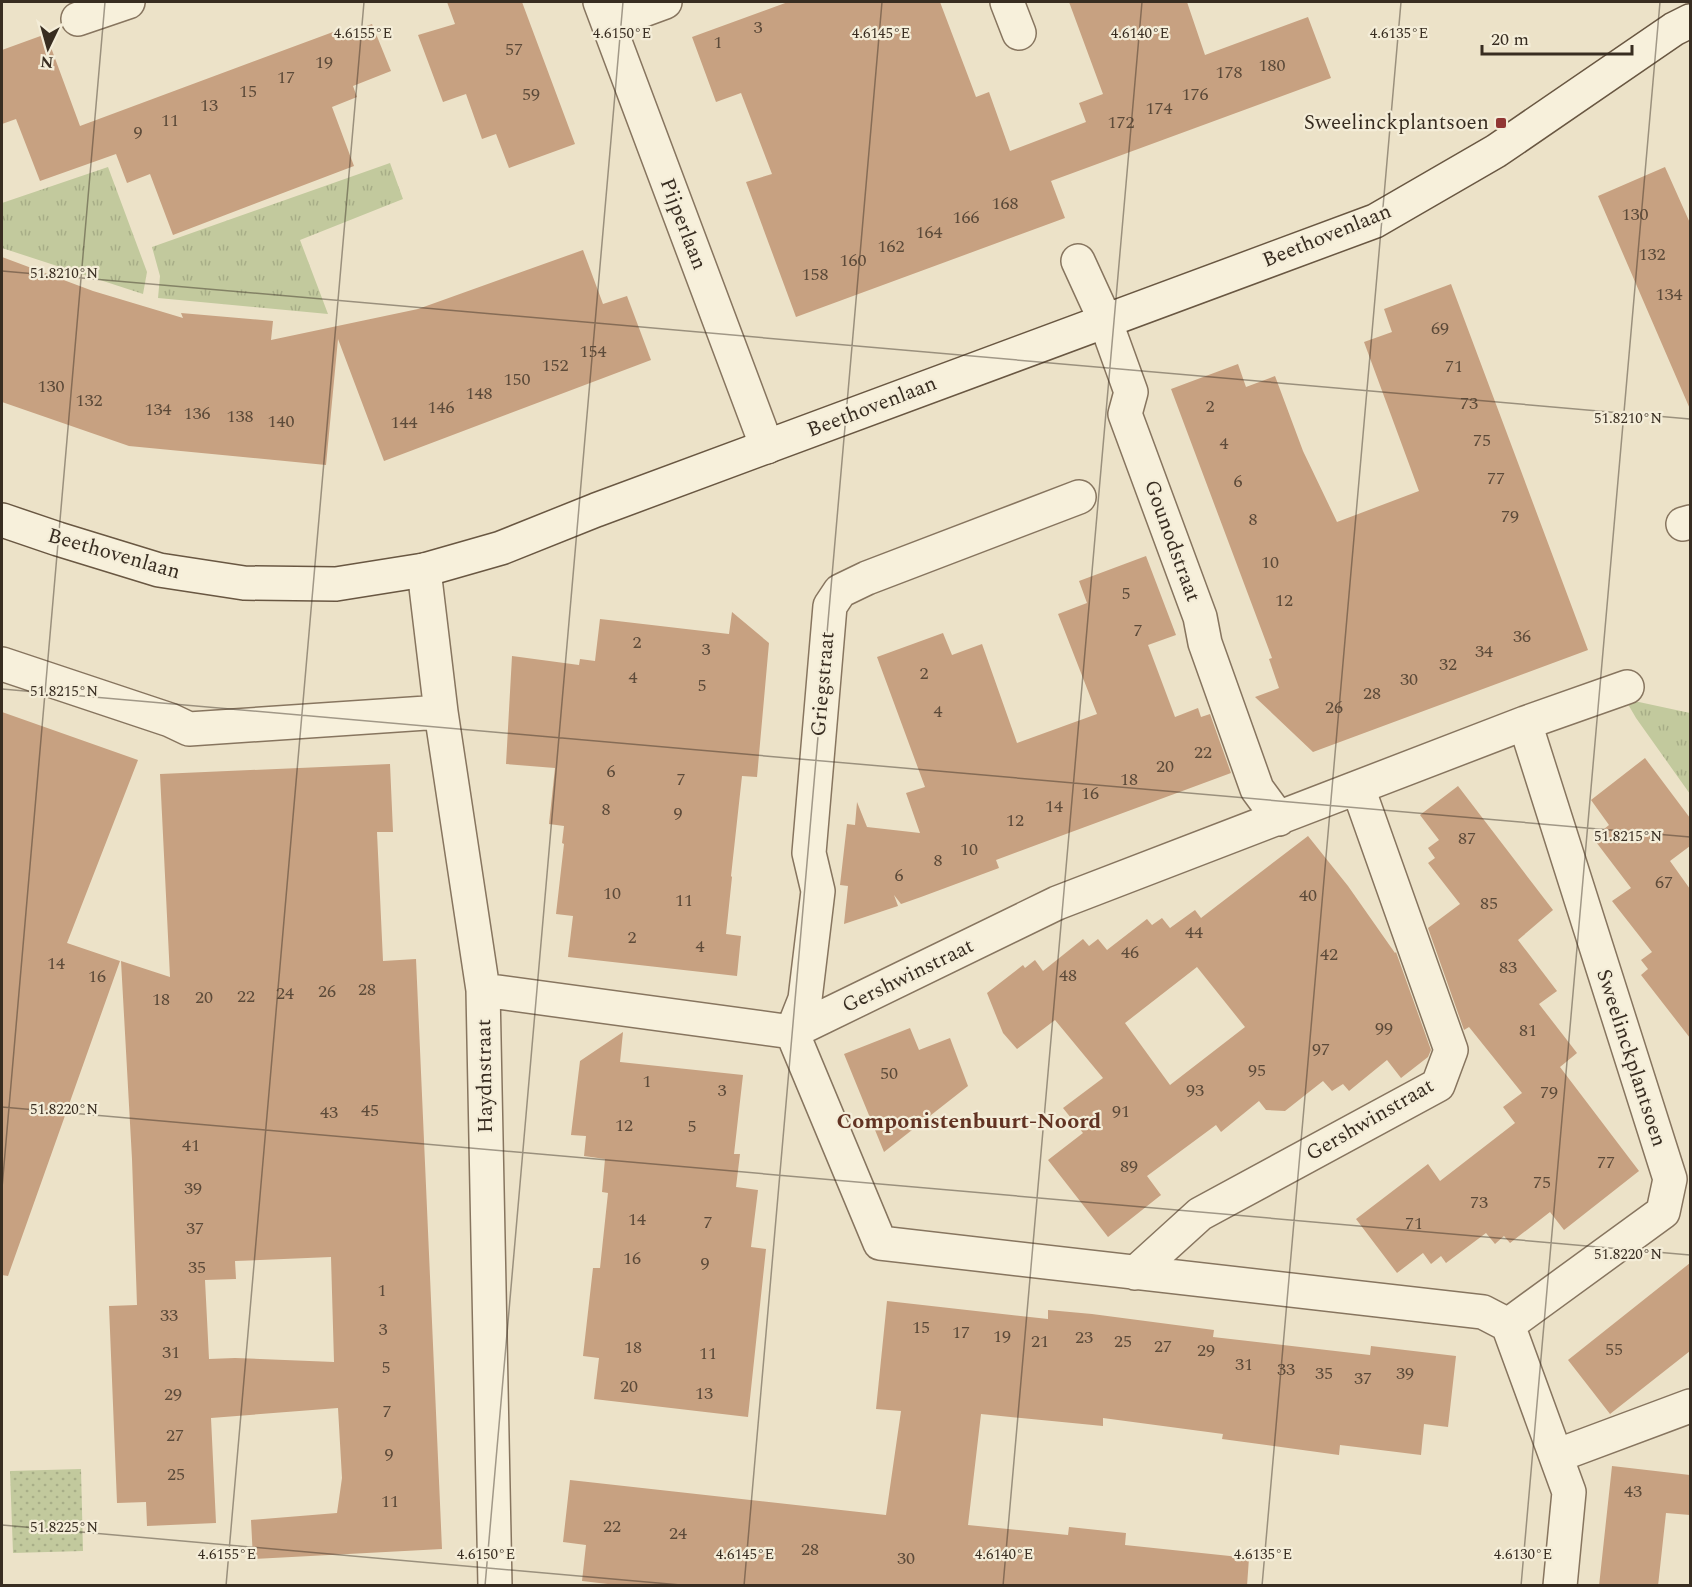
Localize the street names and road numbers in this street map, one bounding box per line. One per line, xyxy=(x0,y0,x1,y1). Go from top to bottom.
street label: Pijperlaan xyxy=(651,173,715,275)
street label: Beethovenlaan xyxy=(1258,196,1396,276)
street label: Beethovenlaan xyxy=(802,368,942,446)
street label: Gounodstraat xyxy=(1135,476,1209,606)
street label: Beethovenlaan xyxy=(44,520,184,588)
street label: Griegstraat xyxy=(802,630,844,738)
street label: Gershwinstraat xyxy=(837,930,979,1022)
street label: Sweelinckplantsoen xyxy=(1587,965,1675,1151)
street label: Haydnstraat xyxy=(468,1019,502,1133)
street label: Gershwinstraat xyxy=(1300,1070,1440,1170)

